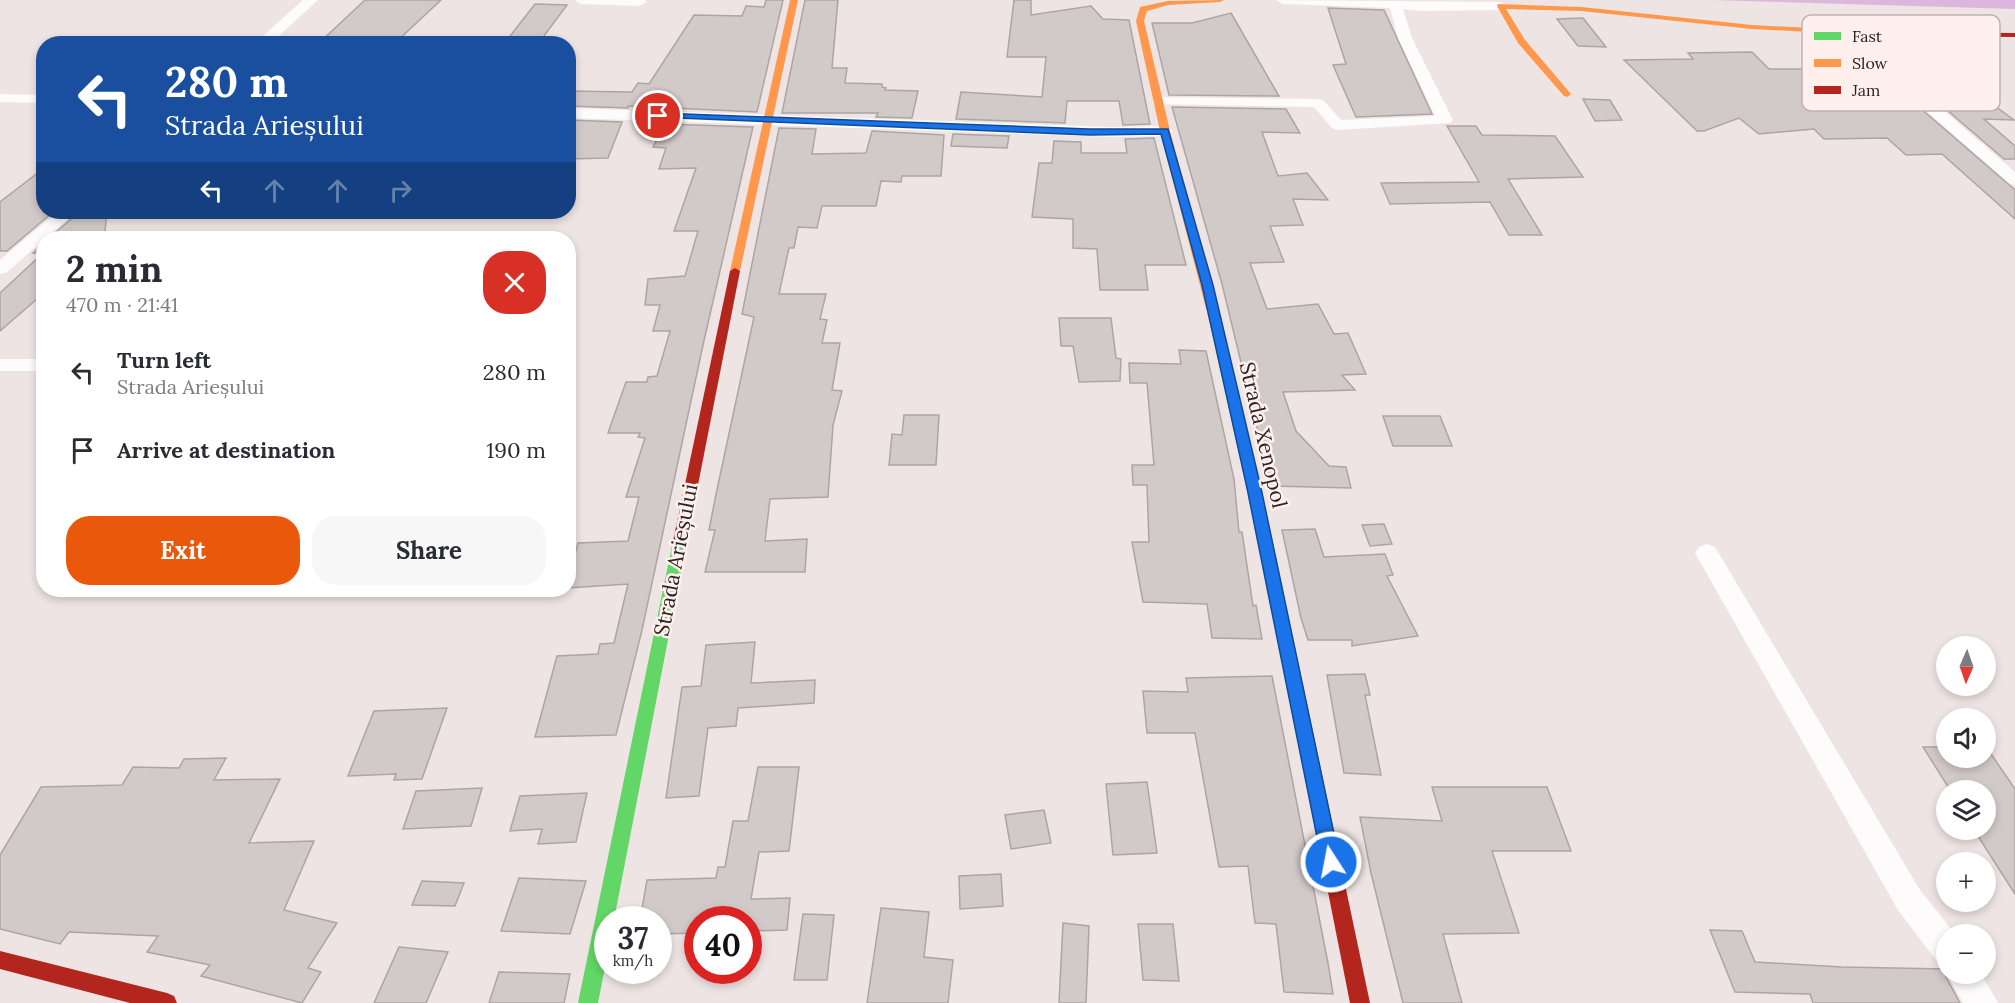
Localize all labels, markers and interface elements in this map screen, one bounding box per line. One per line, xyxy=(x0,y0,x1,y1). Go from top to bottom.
legend xyxy=(1802,15,2000,111)
text: Fast xyxy=(1852,26,1883,46)
text: Slow xyxy=(1852,53,1888,73)
text: 280 m xyxy=(165,55,288,109)
icon: left xyxy=(66,60,144,138)
text: Jam xyxy=(1851,80,1880,100)
pin xyxy=(632,90,683,141)
icon: arrive xyxy=(641,99,674,132)
text: Strada Arieșului xyxy=(165,108,364,142)
icon: left xyxy=(195,174,228,207)
icon: ahead xyxy=(258,174,291,207)
icon: ahead xyxy=(321,174,354,207)
icon: right xyxy=(384,174,417,207)
text: 2 min xyxy=(66,246,163,292)
button: close xyxy=(483,251,546,314)
text: 470 m · 21:41 xyxy=(66,292,178,317)
text: Turn left xyxy=(117,346,211,374)
icon: left xyxy=(66,356,99,389)
text: 280 m xyxy=(483,358,546,386)
street label: Strada Xenopol xyxy=(1234,359,1293,511)
text: Strada Arieșului xyxy=(117,374,264,399)
icon: arrive xyxy=(66,434,99,467)
text: Arrive at destination xyxy=(117,436,335,464)
text: 190 m xyxy=(486,436,546,464)
street label: Strada Arieșului xyxy=(648,481,704,638)
button: Exit xyxy=(66,516,300,585)
button: Share xyxy=(312,516,546,585)
north arrow xyxy=(1936,636,1996,696)
map controls xyxy=(1936,636,1996,984)
button: sound xyxy=(1936,708,1996,768)
button: layers xyxy=(1936,780,1996,840)
position arrow xyxy=(1299,830,1363,894)
button: + xyxy=(1936,852,1996,912)
speed limit sign: 40 xyxy=(684,906,762,984)
text: 37 xyxy=(618,919,648,957)
button: − xyxy=(1936,924,1996,984)
text: km/h xyxy=(613,951,653,970)

